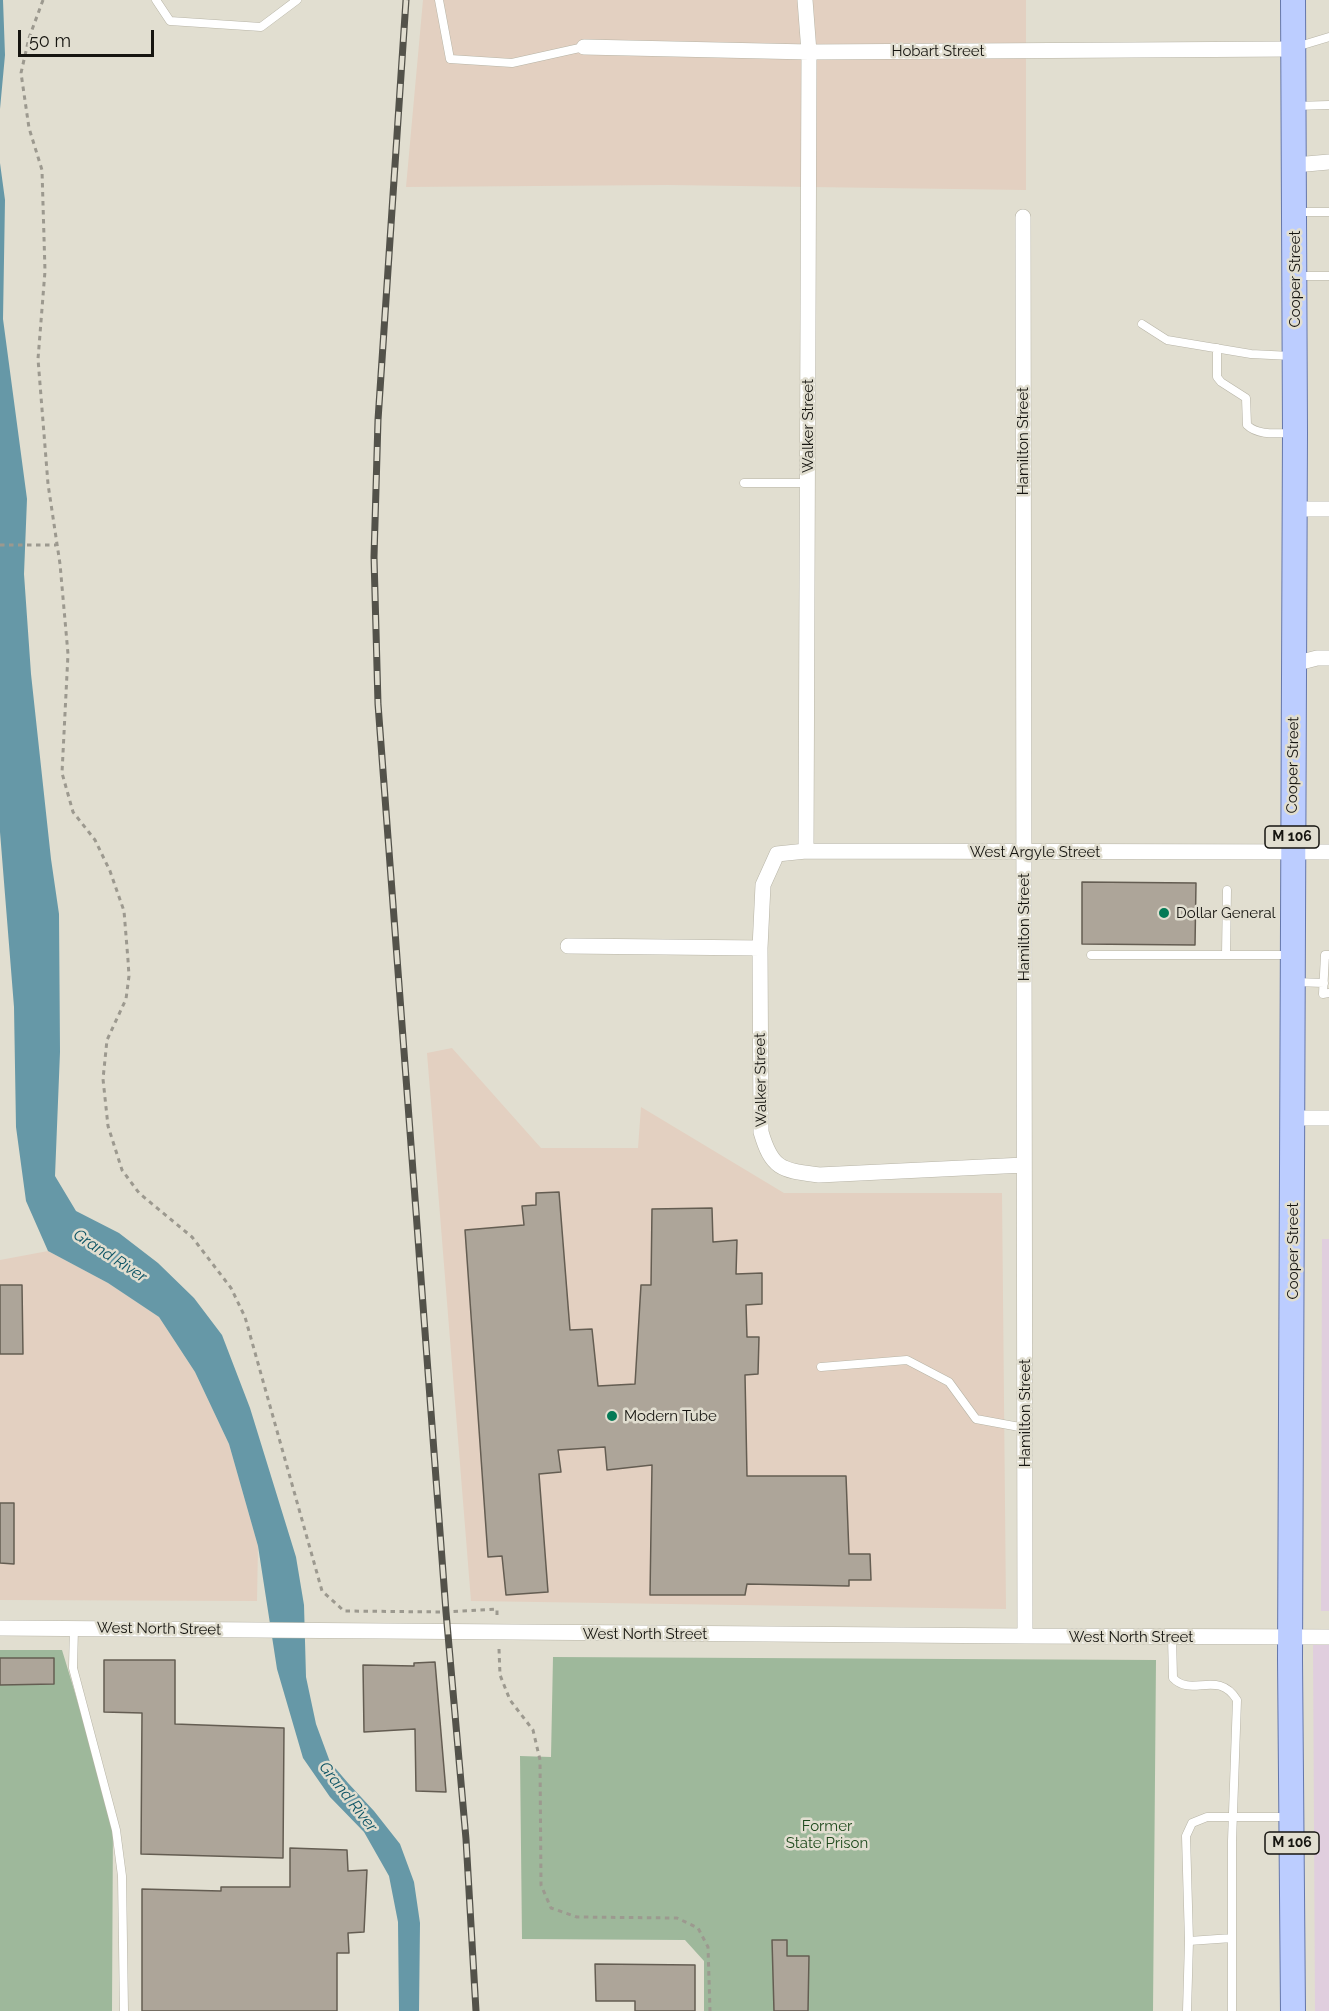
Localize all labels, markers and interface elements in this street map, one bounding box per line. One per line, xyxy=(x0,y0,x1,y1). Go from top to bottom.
scale bar xyxy=(21,18,158,56)
text: 50 m xyxy=(29,30,71,51)
street label: Hobart Street xyxy=(892,42,984,60)
street label: Cooper Street xyxy=(1286,231,1304,327)
street label: Walker Street xyxy=(799,379,817,473)
street label: Hamilton Street xyxy=(1014,387,1032,495)
street label: Cooper Street xyxy=(1283,716,1303,814)
road number: M 106 xyxy=(1265,826,1319,848)
street label: West Argyle Street xyxy=(970,843,1100,861)
street label: Hamilton Street xyxy=(1015,873,1033,981)
place label: Dollar General xyxy=(1176,904,1276,922)
marker: Dollar General xyxy=(1157,906,1171,920)
street label: Walker Street xyxy=(751,1033,771,1127)
street label: Cooper Street xyxy=(1284,1203,1302,1299)
water label: Grand River xyxy=(70,1225,150,1287)
street label: Hamilton Street xyxy=(1016,1359,1034,1467)
place label: Modern Tube xyxy=(624,1407,717,1425)
marker: Modern Tube xyxy=(605,1409,619,1423)
street label: West North Street xyxy=(97,1619,221,1639)
street label: West North Street xyxy=(583,1625,707,1643)
street label: West North Street xyxy=(1069,1628,1193,1646)
water label: Grand River xyxy=(315,1758,381,1836)
park label: Former State Prison xyxy=(786,1817,868,1852)
road number: M 106 xyxy=(1265,1832,1319,1854)

